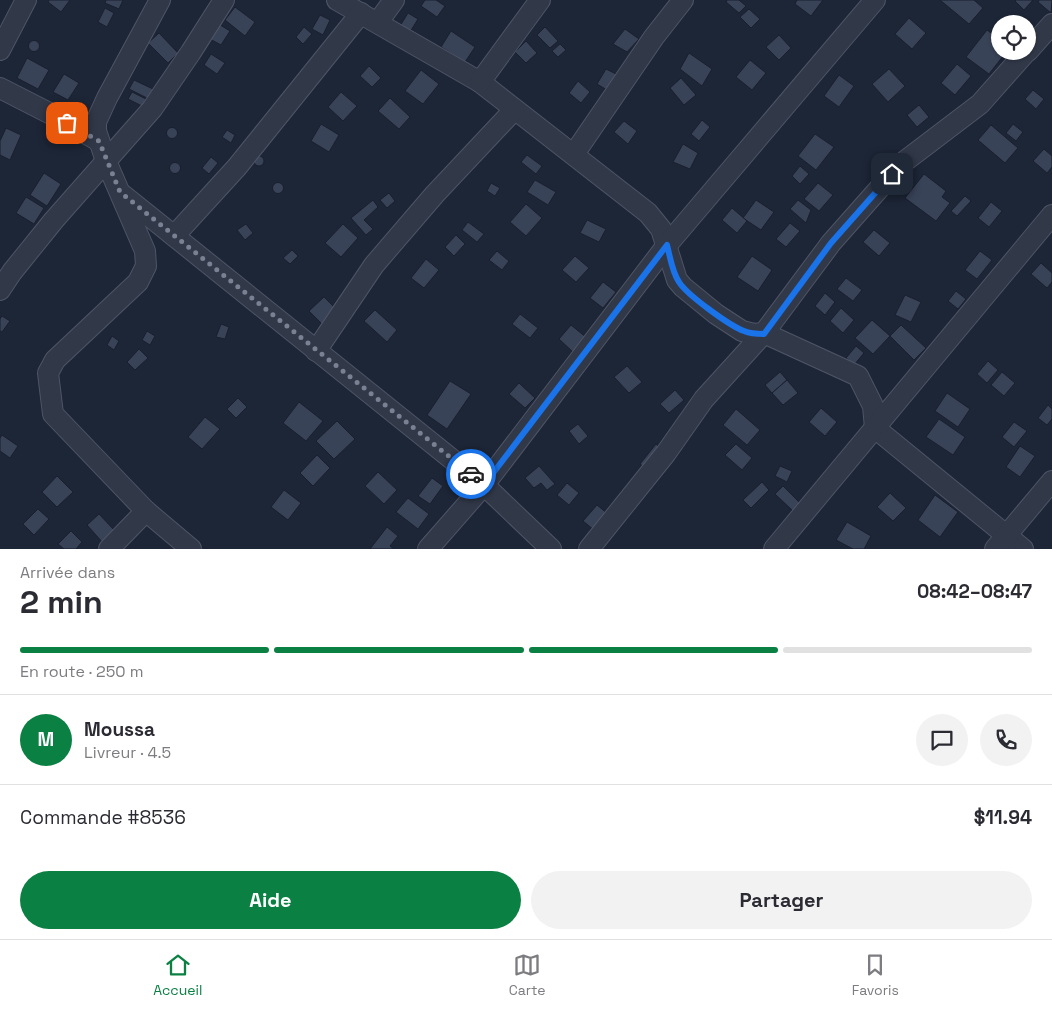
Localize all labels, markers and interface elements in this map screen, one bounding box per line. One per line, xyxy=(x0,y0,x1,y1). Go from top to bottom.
map controls xyxy=(991,15,1036,60)
button: locate xyxy=(991,15,1036,60)
pin xyxy=(46,102,88,144)
icon: bag xyxy=(53,109,81,137)
pin xyxy=(871,153,913,195)
icon: home xyxy=(878,160,906,188)
courier xyxy=(446,449,496,499)
icon: car xyxy=(457,460,485,488)
text: Arrivée dans xyxy=(20,562,115,583)
text: 08:42–08:47 xyxy=(917,579,1032,604)
text: 2 min xyxy=(20,582,103,622)
text: En route · 250 m xyxy=(20,661,143,682)
button: chat xyxy=(916,714,968,766)
button: phone xyxy=(980,714,1032,766)
text: Moussa xyxy=(84,717,155,742)
text: M xyxy=(38,727,54,752)
text: Livreur · 4.5 xyxy=(84,742,171,763)
text: Commande #8536 xyxy=(20,805,186,830)
text: $11.94 xyxy=(974,805,1032,830)
button: Aide xyxy=(20,871,521,929)
button: Partager xyxy=(531,871,1032,929)
tab: Accueil xyxy=(153,951,202,999)
tab: Carte xyxy=(509,951,545,999)
tab: Favoris xyxy=(852,951,899,999)

